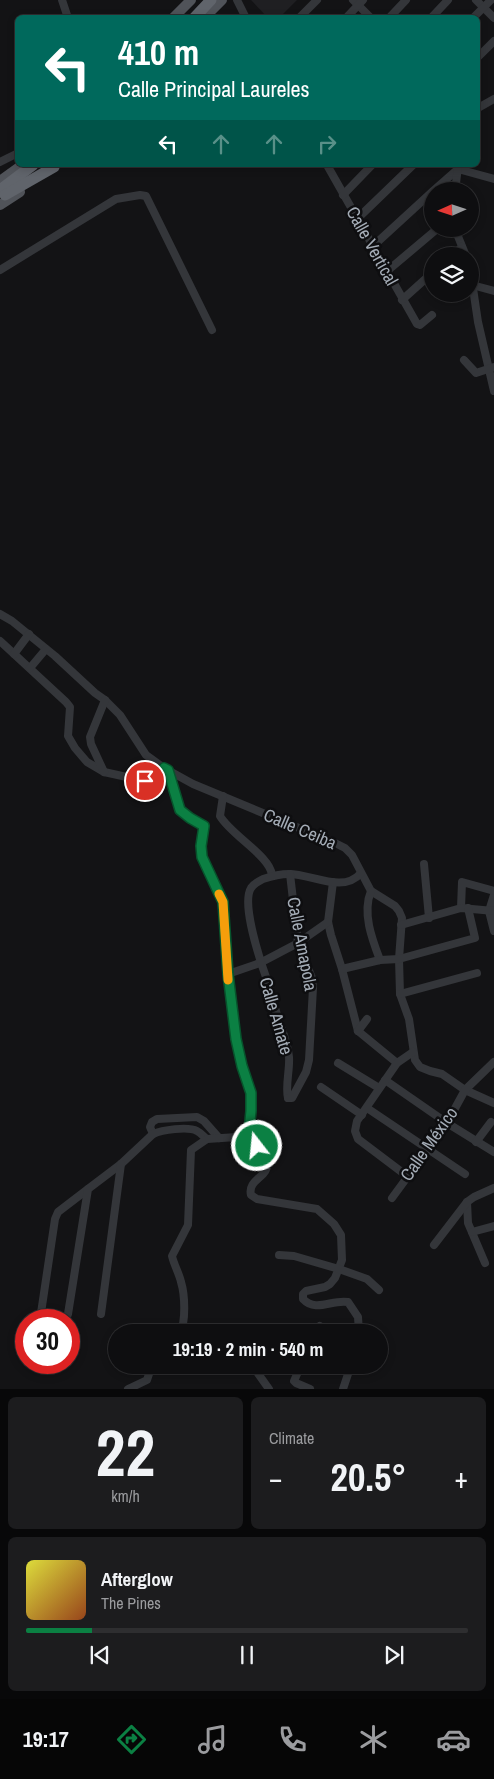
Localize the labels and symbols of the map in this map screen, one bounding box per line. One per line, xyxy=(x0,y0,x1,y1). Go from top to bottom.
north arrow xyxy=(424,182,479,238)
street label: Calle Vertical xyxy=(340,202,404,290)
pin xyxy=(124,760,166,802)
street label: Calle Ceiba xyxy=(260,802,341,855)
street label: Calle Amapola xyxy=(281,895,324,993)
street label: Calle Amate xyxy=(253,974,299,1058)
street label: Calle México xyxy=(394,1102,463,1186)
position arrow xyxy=(230,1119,282,1171)
speed limit sign: 30 xyxy=(15,1309,80,1374)

